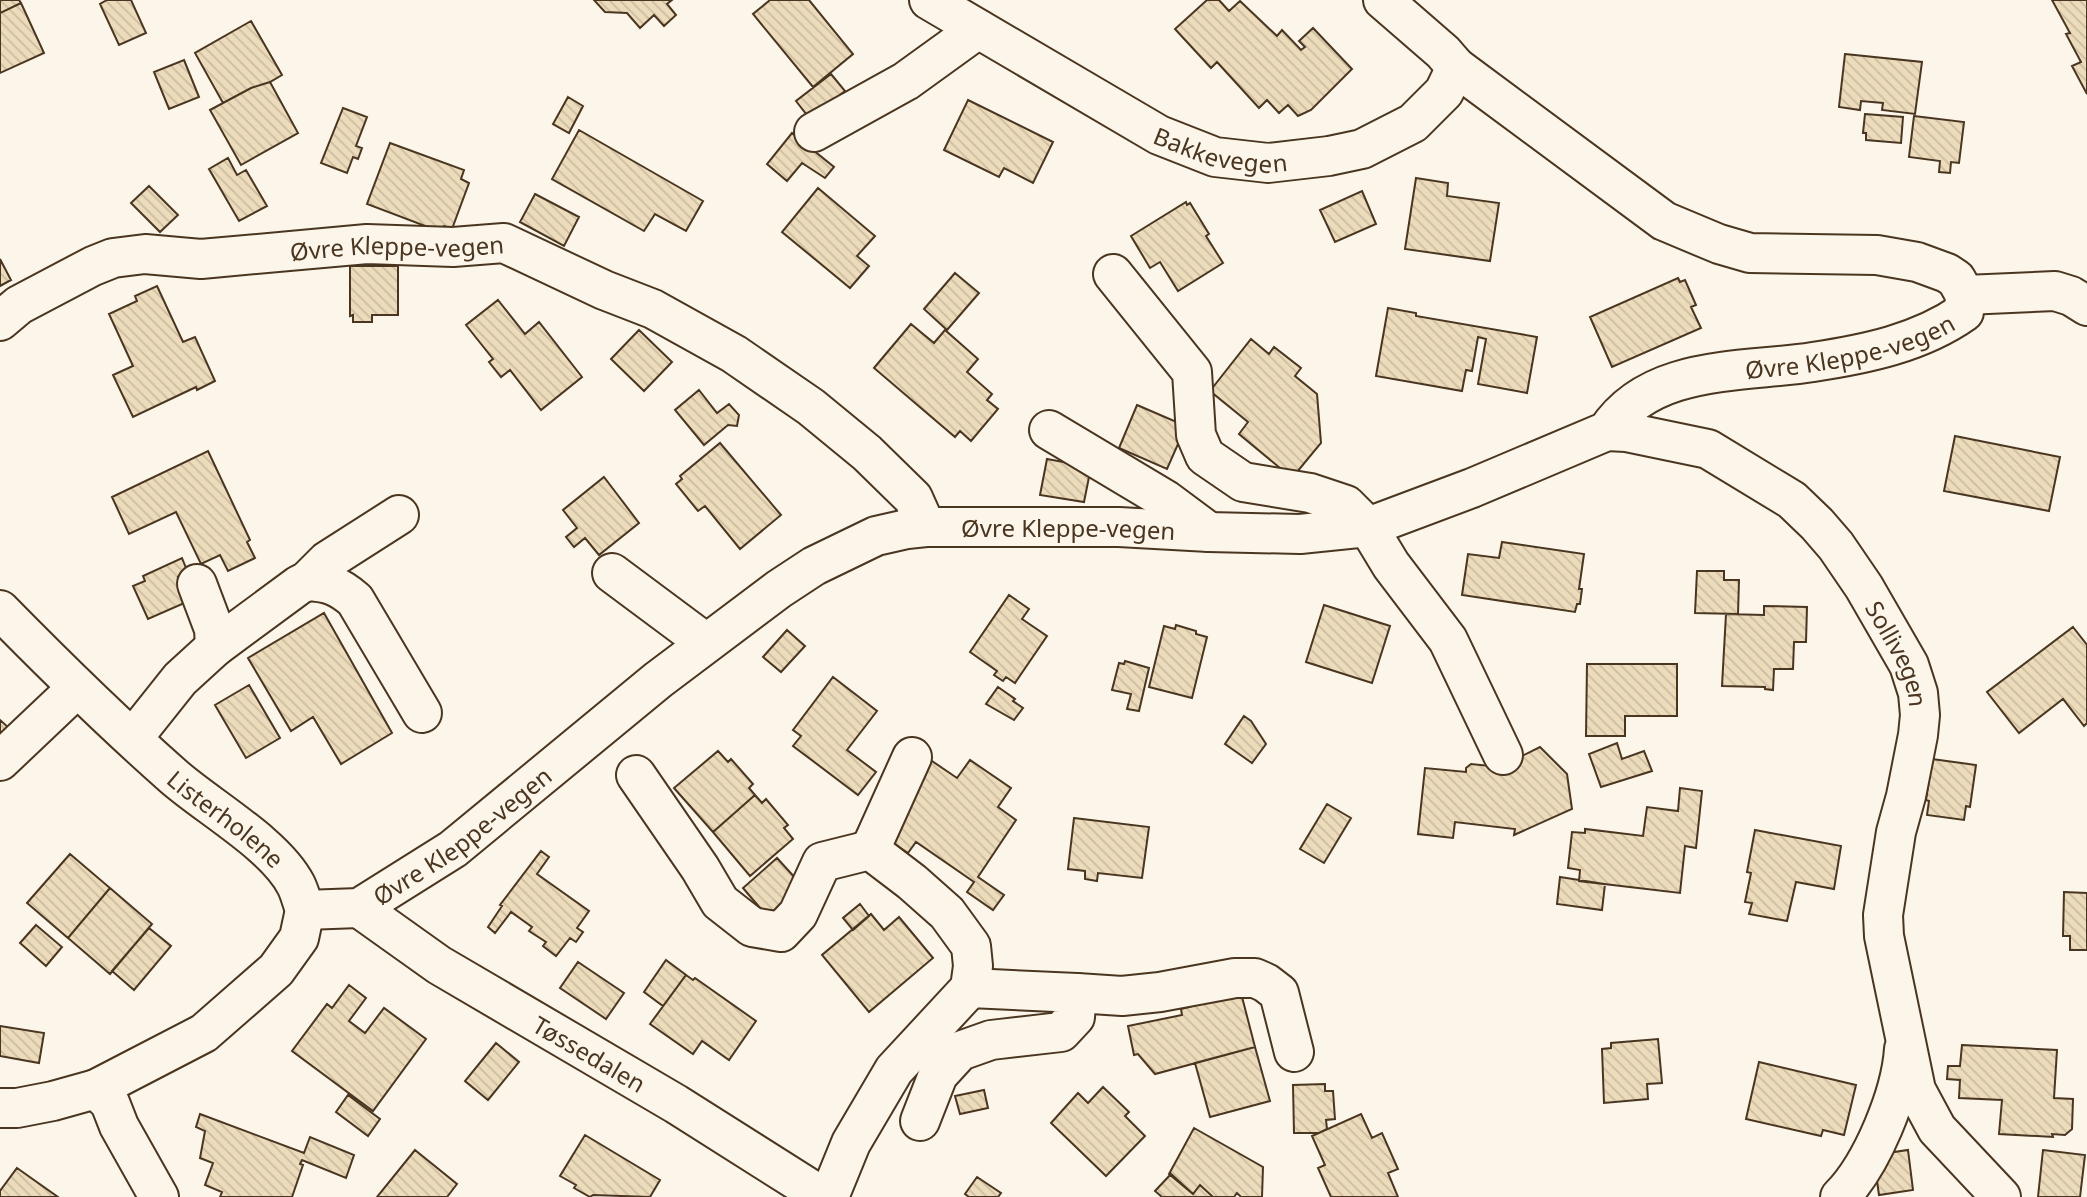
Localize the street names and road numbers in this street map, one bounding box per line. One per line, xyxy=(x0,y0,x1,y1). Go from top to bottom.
street label: Bakkevegen xyxy=(1149,118,1289,180)
street label: Øvre Kleppe-vegen xyxy=(288,227,505,267)
street label: Øvre Kleppe-vegen xyxy=(1744,306,1960,386)
street label: Øvre Kleppe-vegen xyxy=(961,511,1176,547)
street label: Sollivegen xyxy=(1859,594,1936,708)
street label: Øvre Kleppe-vegen xyxy=(366,759,558,912)
street label: Listerholene xyxy=(161,762,292,874)
street label: Tøssedalen xyxy=(527,1007,652,1099)

